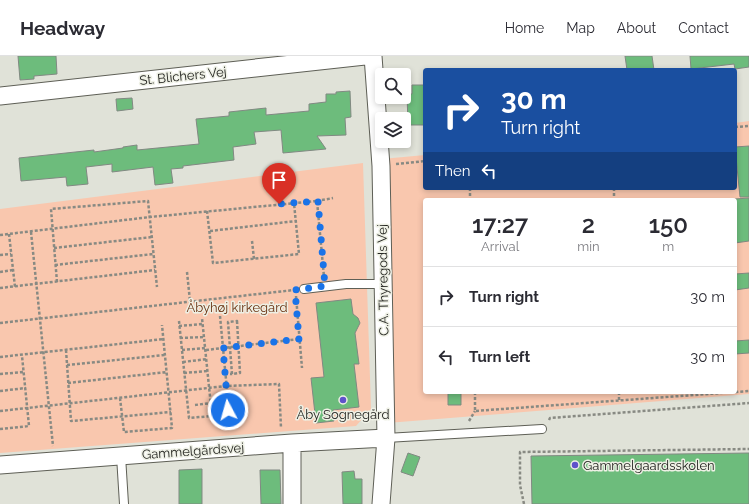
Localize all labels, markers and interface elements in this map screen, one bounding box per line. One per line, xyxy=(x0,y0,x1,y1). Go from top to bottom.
text: Headway xyxy=(20,17,105,39)
text: Home xyxy=(505,20,544,36)
text: Map xyxy=(566,20,595,36)
text: About xyxy=(617,20,656,36)
text: Contact xyxy=(678,20,729,36)
street label: St. Blichers Vej xyxy=(139,64,227,88)
map controls xyxy=(375,68,411,148)
button: search xyxy=(375,68,411,104)
text: 30 m xyxy=(501,83,567,116)
icon: right xyxy=(435,84,487,136)
button: layers xyxy=(375,112,411,148)
text: Turn right xyxy=(501,117,580,138)
icon: left xyxy=(478,160,500,182)
text: Then xyxy=(435,162,470,180)
pin xyxy=(262,163,296,204)
icon: arrive xyxy=(268,169,290,191)
text: 17:27 xyxy=(472,210,528,239)
text: 2 xyxy=(582,210,595,239)
text: 150 xyxy=(649,210,688,239)
street label: C.A. Thyregods Vej xyxy=(375,224,391,336)
text: Arrival xyxy=(481,239,519,254)
text: min xyxy=(577,239,600,254)
text: m xyxy=(662,239,674,254)
icon: right xyxy=(435,286,457,308)
text: Turn right xyxy=(469,288,539,306)
text: 30 m xyxy=(690,288,725,306)
park label: Åbyhøj kirkegård xyxy=(186,299,288,315)
icon: left xyxy=(435,346,457,368)
text: Turn left xyxy=(469,348,530,366)
text: 30 m xyxy=(690,348,725,366)
position arrow xyxy=(207,389,249,431)
marker: Åby Sognegård xyxy=(338,395,348,405)
place label: Åby Sognegård xyxy=(296,406,390,422)
street label: Gammelgårdsvej xyxy=(141,440,245,462)
place label: Gammelgaardsskolen xyxy=(583,458,715,473)
marker: Gammelgaardsskolen xyxy=(570,460,580,470)

